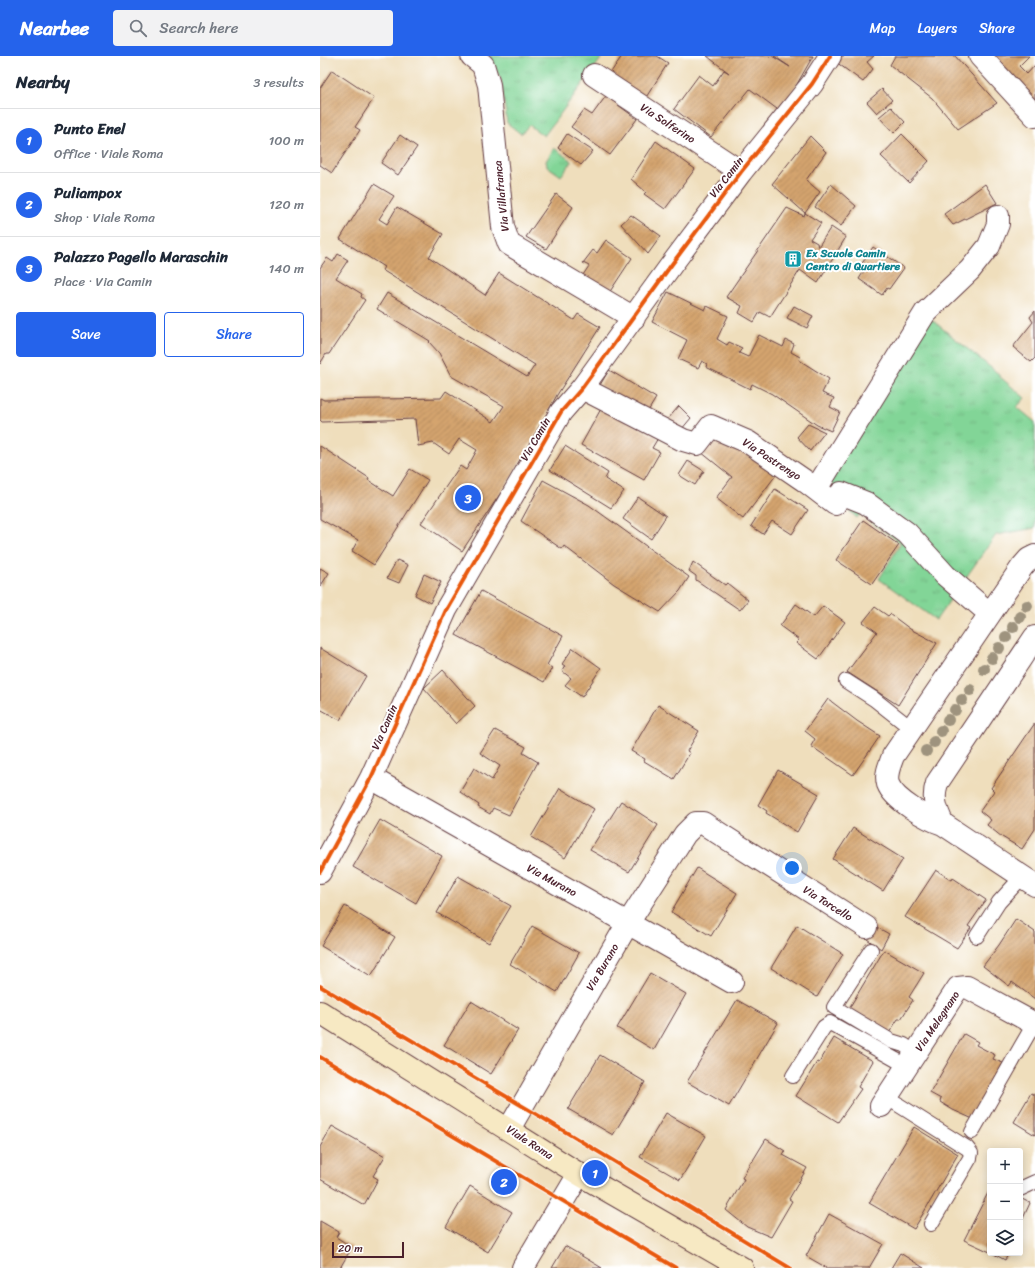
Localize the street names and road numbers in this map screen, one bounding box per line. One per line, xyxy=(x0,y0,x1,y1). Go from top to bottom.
street label: Via Solferino xyxy=(636,98,700,149)
street label: Via Camin xyxy=(704,153,749,202)
street label: Via Villafranca xyxy=(488,159,515,232)
street label: Via Camin xyxy=(515,414,556,465)
street label: Via Pastrengo xyxy=(738,433,805,486)
street label: Via Camin xyxy=(366,701,403,753)
street label: Via Murano xyxy=(523,859,581,902)
street label: Via Torcello xyxy=(799,881,857,926)
street label: Via Burano xyxy=(581,940,624,995)
street label: Via Melegnano xyxy=(910,987,965,1056)
street label: Viale Roma xyxy=(502,1120,557,1165)

